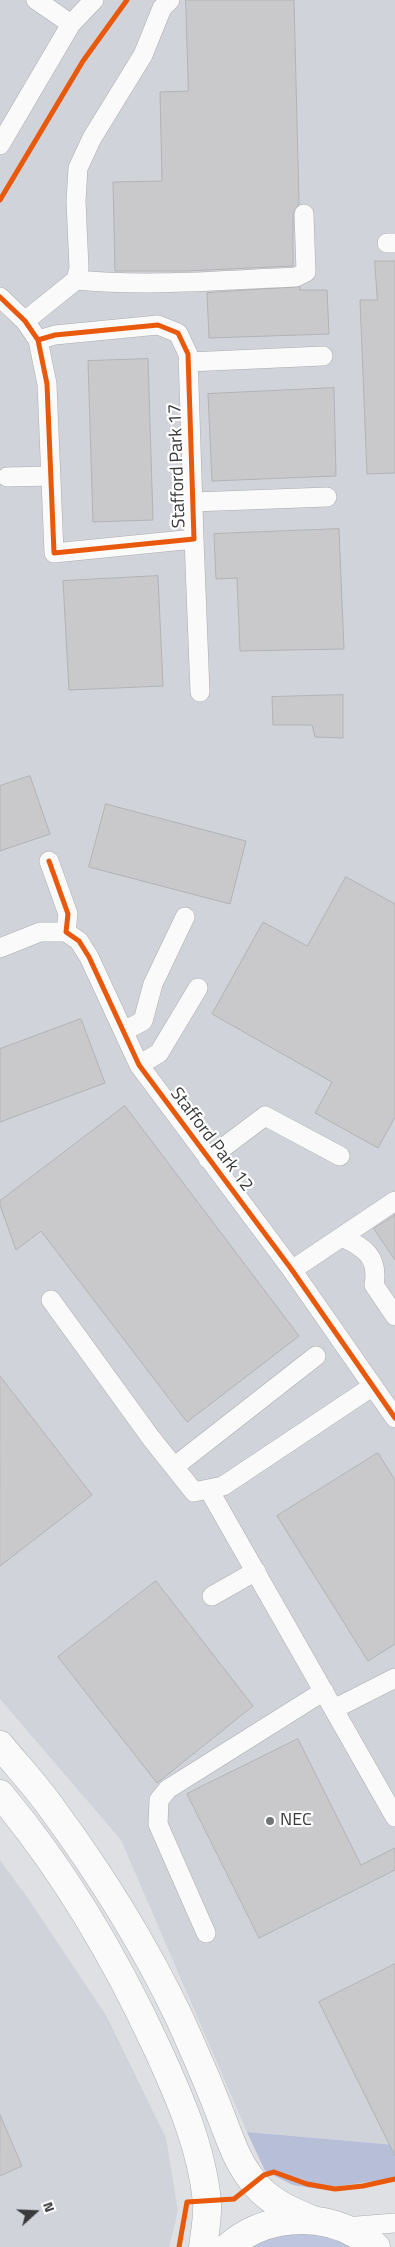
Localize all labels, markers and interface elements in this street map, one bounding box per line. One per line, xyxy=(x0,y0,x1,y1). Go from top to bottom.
street label: Stafford Park 17 xyxy=(165,404,191,528)
street label: Stafford Park 12 xyxy=(165,1084,257,1196)
place label: NEC xyxy=(280,1810,312,1832)
marker: NEC xyxy=(264,1815,276,1827)
north arrow xyxy=(10,2187,60,2237)
text: N xyxy=(38,2199,61,2215)

